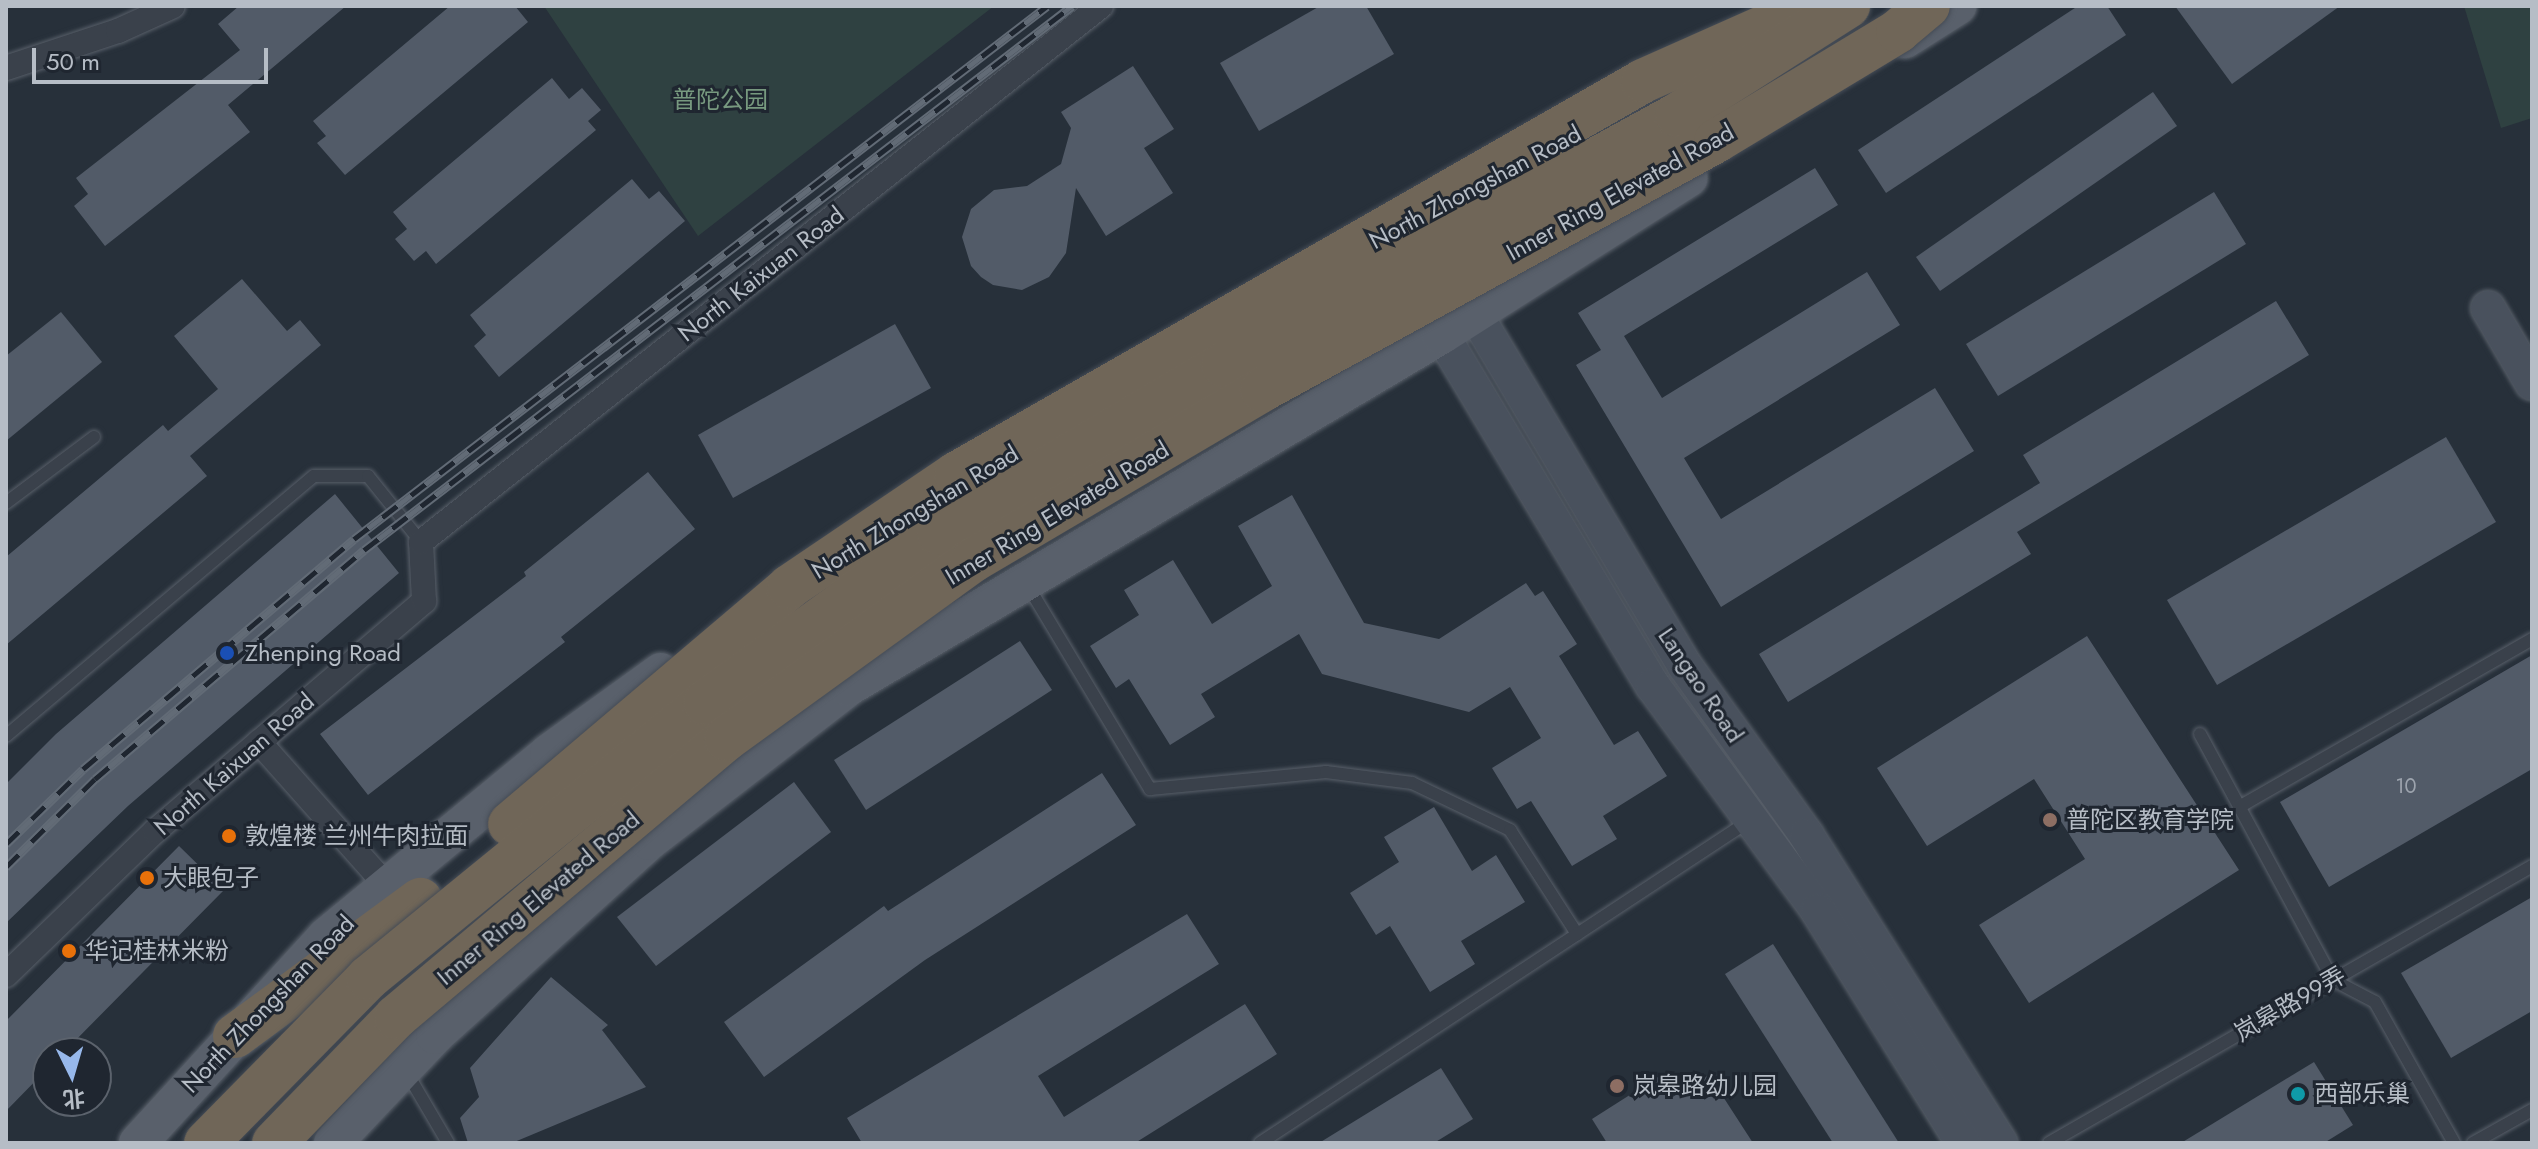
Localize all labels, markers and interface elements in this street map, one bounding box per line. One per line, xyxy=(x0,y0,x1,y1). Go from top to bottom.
scale bar xyxy=(36,32,272,82)
text: 50 m xyxy=(46,44,100,79)
park label: 普陀公园 xyxy=(672,86,768,114)
street label: Inner Ring Elevated Road xyxy=(1501,117,1739,267)
street label: North Zhongshan Road xyxy=(1364,119,1586,255)
street label: North Kaixuan Road xyxy=(672,200,850,348)
street label: Inner Ring Elevated Road xyxy=(940,435,1174,591)
street label: North Zhongshan Road xyxy=(806,439,1024,585)
street label: Langao Road xyxy=(1652,622,1750,748)
place label: Zhenping Road xyxy=(245,639,401,667)
marker: Zhenping Road xyxy=(216,642,238,664)
street label: North Kaixuan Road xyxy=(148,687,320,841)
house number: 10 xyxy=(2396,774,2416,798)
street label: Inner Ring Elevated Road xyxy=(431,805,645,991)
place label: 普陀区教育学院 xyxy=(2066,806,2234,834)
marker: 普陀区教育学院 xyxy=(2041,811,2059,829)
place label: 敦煌楼 兰州牛肉拉面 xyxy=(245,822,468,850)
marker: 敦煌楼 兰州牛肉拉面 xyxy=(220,827,238,845)
place label: 大眼包子 xyxy=(163,864,259,892)
marker: 大眼包子 xyxy=(138,869,156,887)
street label: North Zhongshan Road xyxy=(176,909,360,1099)
place label: 华记桂林米粉 xyxy=(85,937,229,965)
marker: 华记桂林米粉 xyxy=(60,942,78,960)
street label: 岚皋路99弄 xyxy=(2229,961,2351,1047)
north arrow xyxy=(32,1037,112,1117)
place label: 岚皋路幼儿园 xyxy=(1633,1072,1777,1100)
marker: 岚皋路幼儿园 xyxy=(1608,1077,1626,1095)
place label: 西部乐巢 xyxy=(2314,1080,2410,1108)
text: 北 xyxy=(62,1082,86,1116)
marker: 西部乐巢 xyxy=(2289,1085,2307,1103)

